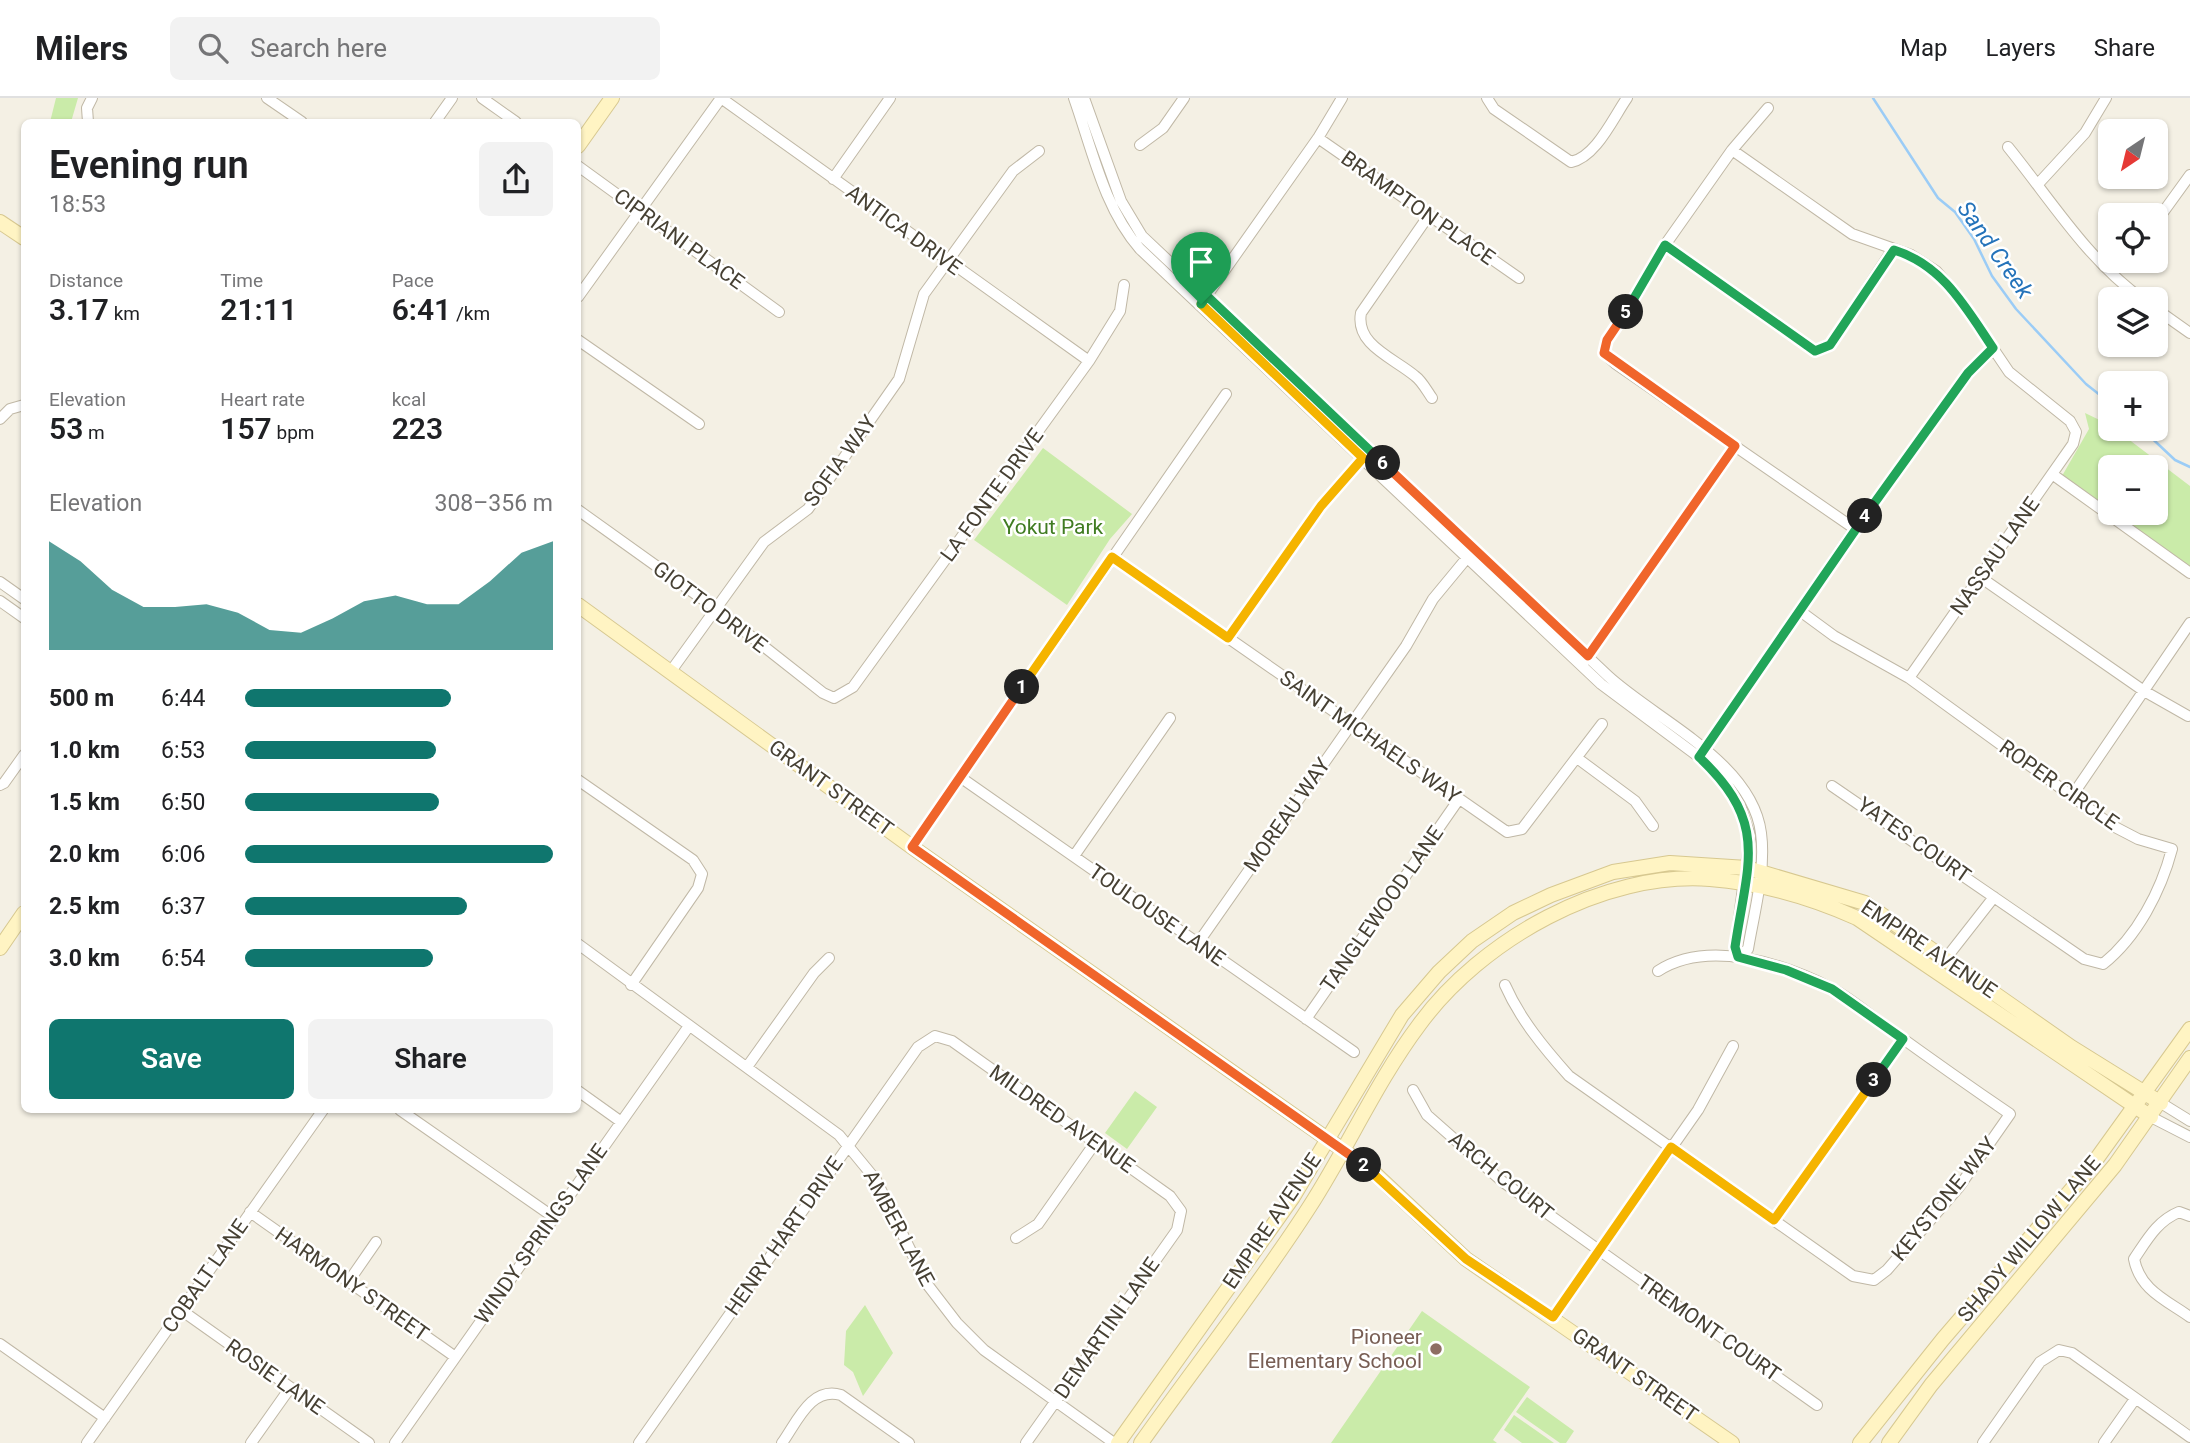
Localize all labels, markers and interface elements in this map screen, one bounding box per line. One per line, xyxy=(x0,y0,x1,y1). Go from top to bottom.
search box xyxy=(170,17,660,80)
text: Milers xyxy=(35,29,128,68)
icon: search xyxy=(194,29,232,67)
text: Search here xyxy=(250,33,387,63)
text: Map xyxy=(1900,34,1948,62)
text: Layers xyxy=(1986,34,2056,62)
text: Share xyxy=(2094,34,2155,62)
north arrow xyxy=(2098,119,2168,189)
map controls xyxy=(2098,119,2168,525)
button: share xyxy=(479,142,553,216)
text: Evening run xyxy=(49,143,249,187)
street label: BRAMPTON PLACE xyxy=(1337,146,1500,270)
street label: ANTICA DRIVE xyxy=(842,180,966,280)
street label: CIPRIANI PLACE xyxy=(609,184,749,294)
text: 18:53 xyxy=(49,191,106,218)
water label: Sand Creek xyxy=(1952,196,2039,304)
button: locate xyxy=(2098,203,2168,273)
pin xyxy=(1171,232,1231,304)
icon: arrive xyxy=(1182,243,1220,281)
text: Distance xyxy=(49,269,123,292)
text: Time xyxy=(220,269,263,292)
text: Pace xyxy=(392,269,434,292)
button: layers xyxy=(2098,287,2168,357)
text: 3.17 xyxy=(49,292,109,327)
text: 21:11 xyxy=(220,292,297,327)
text: 6:41 xyxy=(392,292,451,327)
pin: 5 xyxy=(1608,294,1644,330)
text: 5 xyxy=(1620,300,1631,323)
text: km xyxy=(109,302,140,325)
text: /km xyxy=(451,302,490,325)
button: + xyxy=(2098,371,2168,441)
text: Elevation xyxy=(49,388,126,411)
text: Heart rate xyxy=(220,388,305,411)
text: kcal xyxy=(392,388,426,411)
street label: SOFIA WAY xyxy=(799,410,881,511)
text: 53 xyxy=(49,411,83,446)
text: 157 xyxy=(220,411,272,446)
text: 223 xyxy=(392,411,443,446)
text: m xyxy=(83,421,105,444)
text: bpm xyxy=(272,421,314,444)
street label: LA FONTE DRIVE xyxy=(936,424,1048,566)
pin: 6 xyxy=(1366,446,1400,480)
text: 6 xyxy=(1377,451,1388,474)
button: − xyxy=(2098,455,2168,525)
text: Elevation xyxy=(49,490,142,517)
text: 308–356 m xyxy=(434,490,553,517)
street label: NASSAU LANE xyxy=(1946,492,2045,620)
pin: 4 xyxy=(1848,498,1882,534)
text: 4 xyxy=(1859,504,1870,527)
park label: Yokut Park xyxy=(1003,515,1104,539)
street label: GIOTTO DRIVE xyxy=(648,556,772,658)
street label: SAINT MICHAELS WAY xyxy=(1275,666,1465,809)
pin: 1 xyxy=(1004,670,1040,704)
text: 1 xyxy=(1016,675,1027,698)
text: 500 m xyxy=(49,685,114,712)
text: 6:44 xyxy=(161,685,205,712)
street label: GRANT STREET xyxy=(764,735,898,841)
street label: ROPER CIRCLE xyxy=(1995,735,2123,835)
text: 1.0 km xyxy=(49,737,120,764)
text: 6:53 xyxy=(161,737,205,764)
street label: MOREAU WAY xyxy=(1239,753,1335,877)
text: 1.5 km xyxy=(49,789,120,816)
text: 6:50 xyxy=(161,789,205,816)
street label: YATES COURT xyxy=(1853,792,1976,888)
street label: TANGLEWOOD LANE xyxy=(1316,822,1448,996)
text: 2.0 km xyxy=(49,841,120,868)
text: 6:06 xyxy=(161,841,205,868)
street label: TOULOUSE LANE xyxy=(1084,859,1230,971)
text: 2.5 km xyxy=(49,893,120,920)
text: 6:37 xyxy=(161,893,205,920)
street label: EMPIRE AVENUE xyxy=(1857,895,2001,1003)
text: 3.0 km xyxy=(49,945,120,972)
text: 6:54 xyxy=(161,945,205,972)
button: Save xyxy=(49,1019,294,1099)
button: Share xyxy=(308,1019,553,1099)
street label: MILDRED AVENUE xyxy=(985,1060,1139,1178)
pin: 3 xyxy=(1856,1062,1892,1098)
text: 3 xyxy=(1868,1068,1879,1091)
street label: ARCH COURT xyxy=(1444,1127,1558,1226)
street label: KEYSTONE WAY xyxy=(1887,1132,2002,1266)
street label: WINDY SPRINGS LANE xyxy=(470,1139,612,1329)
pin: 2 xyxy=(1346,1148,1382,1182)
street label: EMPIRE AVENUE xyxy=(1218,1149,1326,1293)
street label: SHADY WILLOW LANE xyxy=(1953,1151,2105,1327)
street label: HENRY HART DRIVE xyxy=(720,1152,848,1320)
text: 2 xyxy=(1358,1153,1369,1176)
street label: AMBER LANE xyxy=(859,1166,940,1290)
street label: COBALT LANE xyxy=(157,1215,253,1337)
street label: HARMONY STREET xyxy=(271,1222,434,1346)
street label: DEMARTINI LANE xyxy=(1049,1253,1165,1403)
street label: TREMONT COURT xyxy=(1633,1270,1785,1386)
street label: GRANT STREET xyxy=(1568,1323,1703,1427)
place label: Pioneer Elementary School xyxy=(1248,1325,1422,1373)
street label: ROSIE LANE xyxy=(221,1334,329,1420)
marker: Pioneer Elementary School xyxy=(1428,1341,1444,1357)

